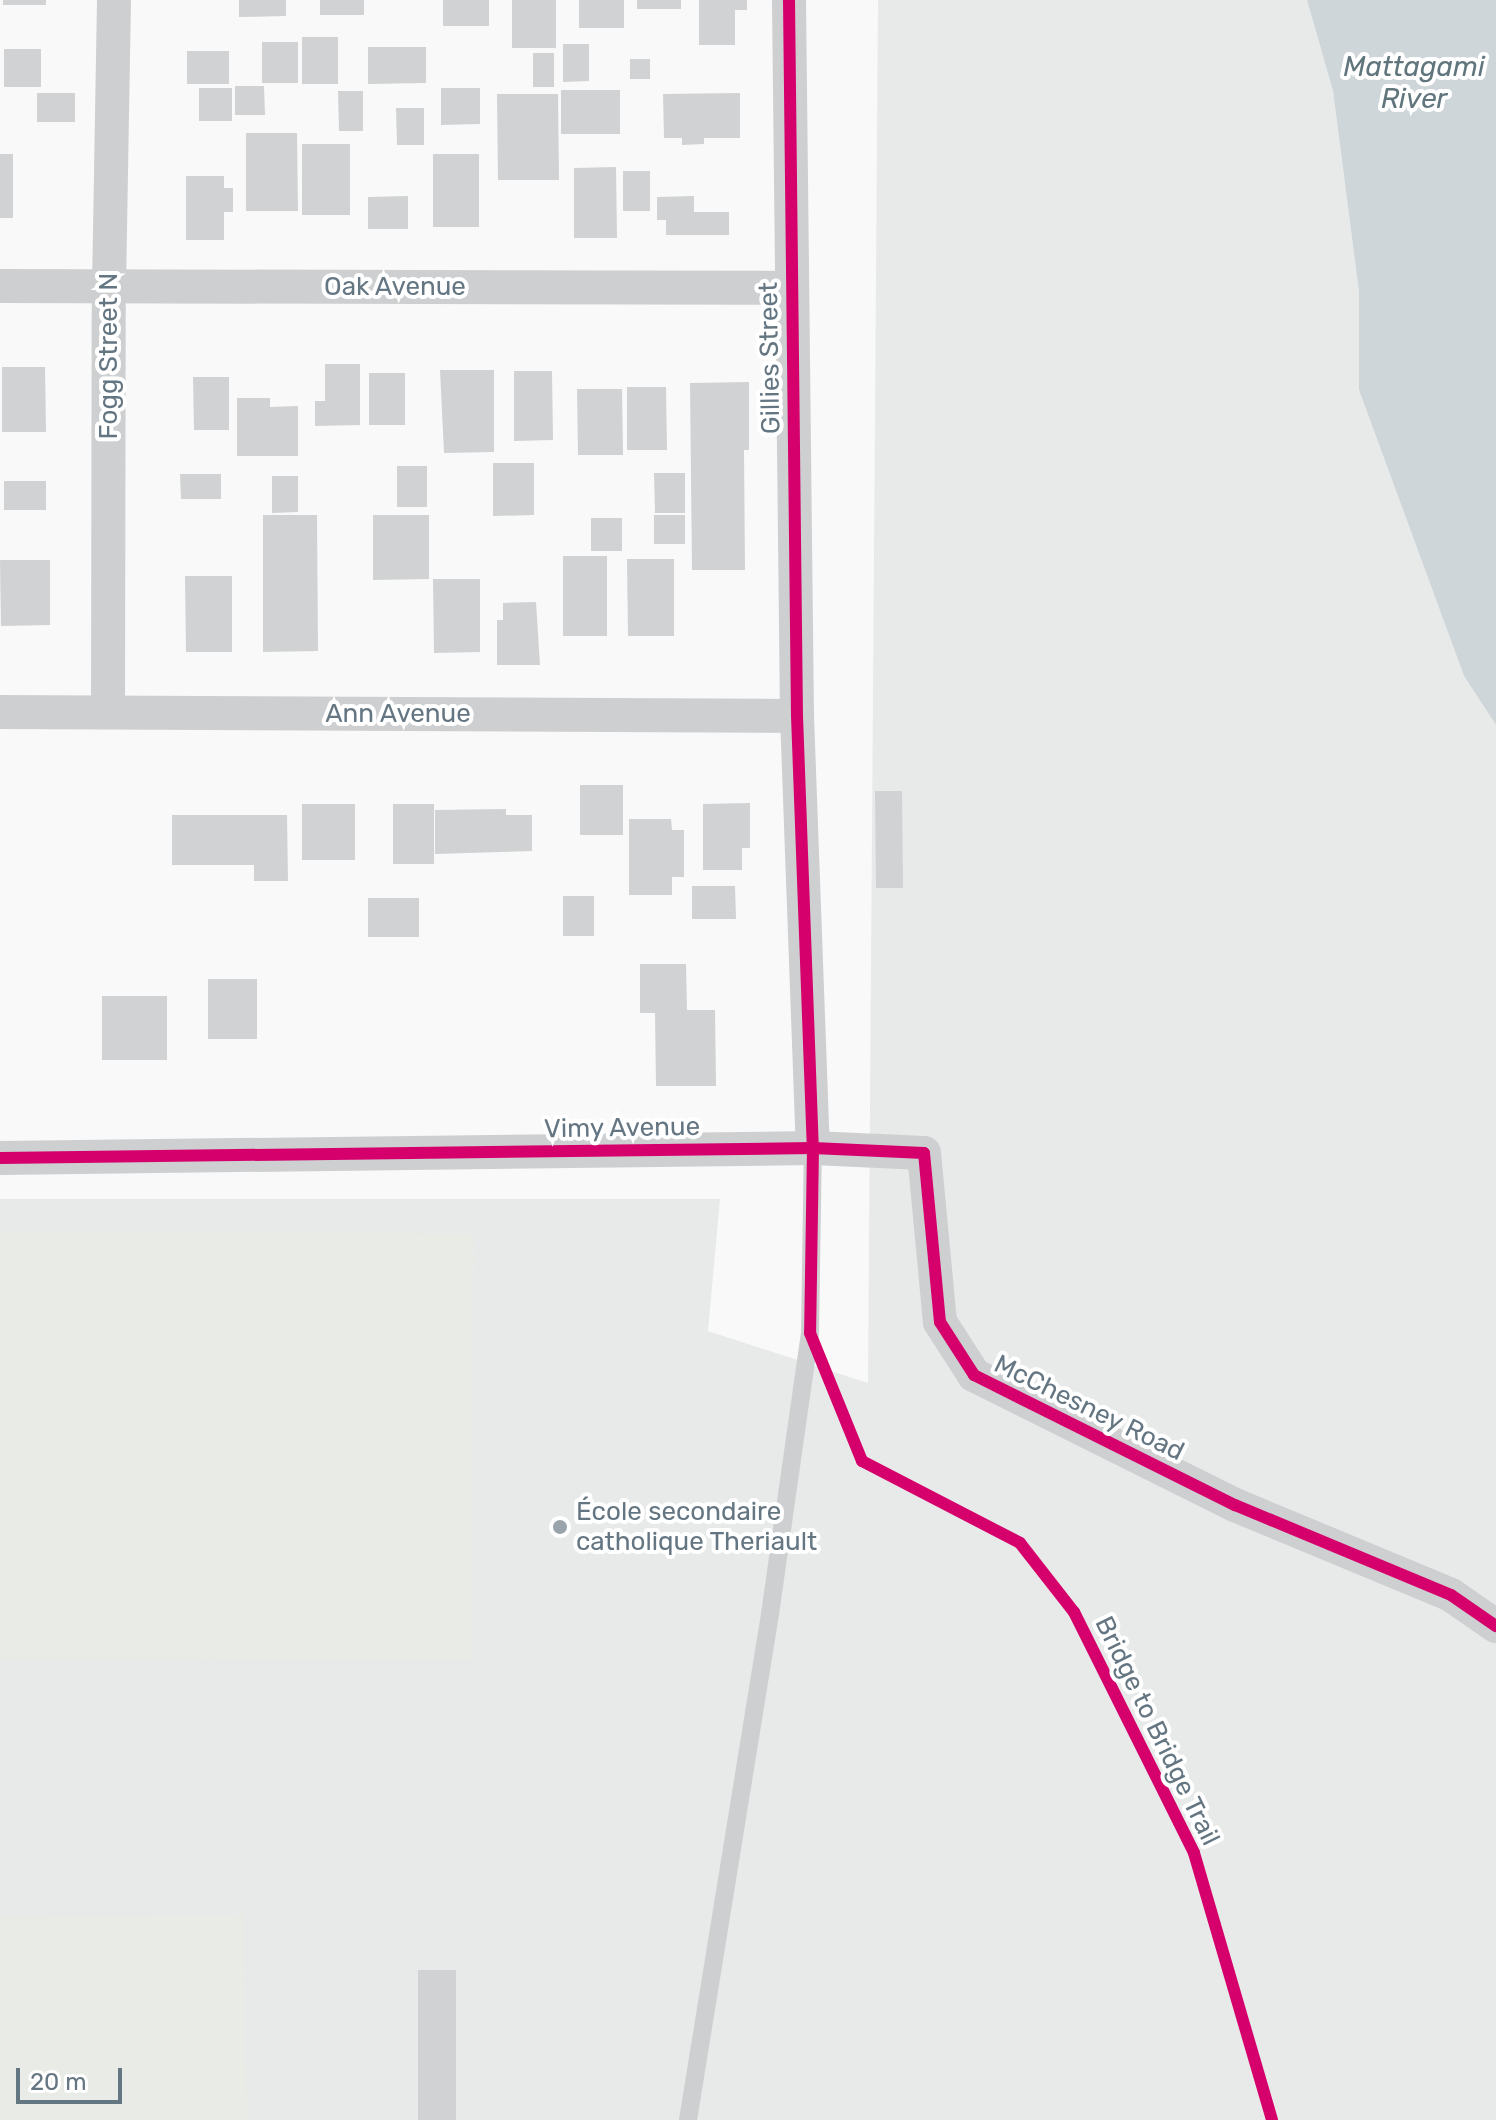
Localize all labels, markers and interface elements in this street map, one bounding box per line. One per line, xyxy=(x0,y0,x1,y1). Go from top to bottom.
water label: Mattagami River xyxy=(1343,50,1485,116)
street label: Oak Avenue xyxy=(324,271,466,303)
street label: Fogg Street N xyxy=(93,273,125,439)
street label: Gillies Street xyxy=(753,282,787,434)
street label: Ann Avenue xyxy=(325,698,471,730)
street label: Vimy Avenue xyxy=(543,1111,701,1145)
street label: McChesney Road xyxy=(989,1348,1189,1468)
place label: École secondaire catholique Theriault xyxy=(576,1496,818,1558)
marker: École secondaire catholique Theriault xyxy=(551,1518,569,1536)
street label: Bridge to Bridge Trail xyxy=(1088,1611,1226,1851)
scale bar xyxy=(20,2052,126,2102)
text: 20 m xyxy=(30,2068,87,2096)

